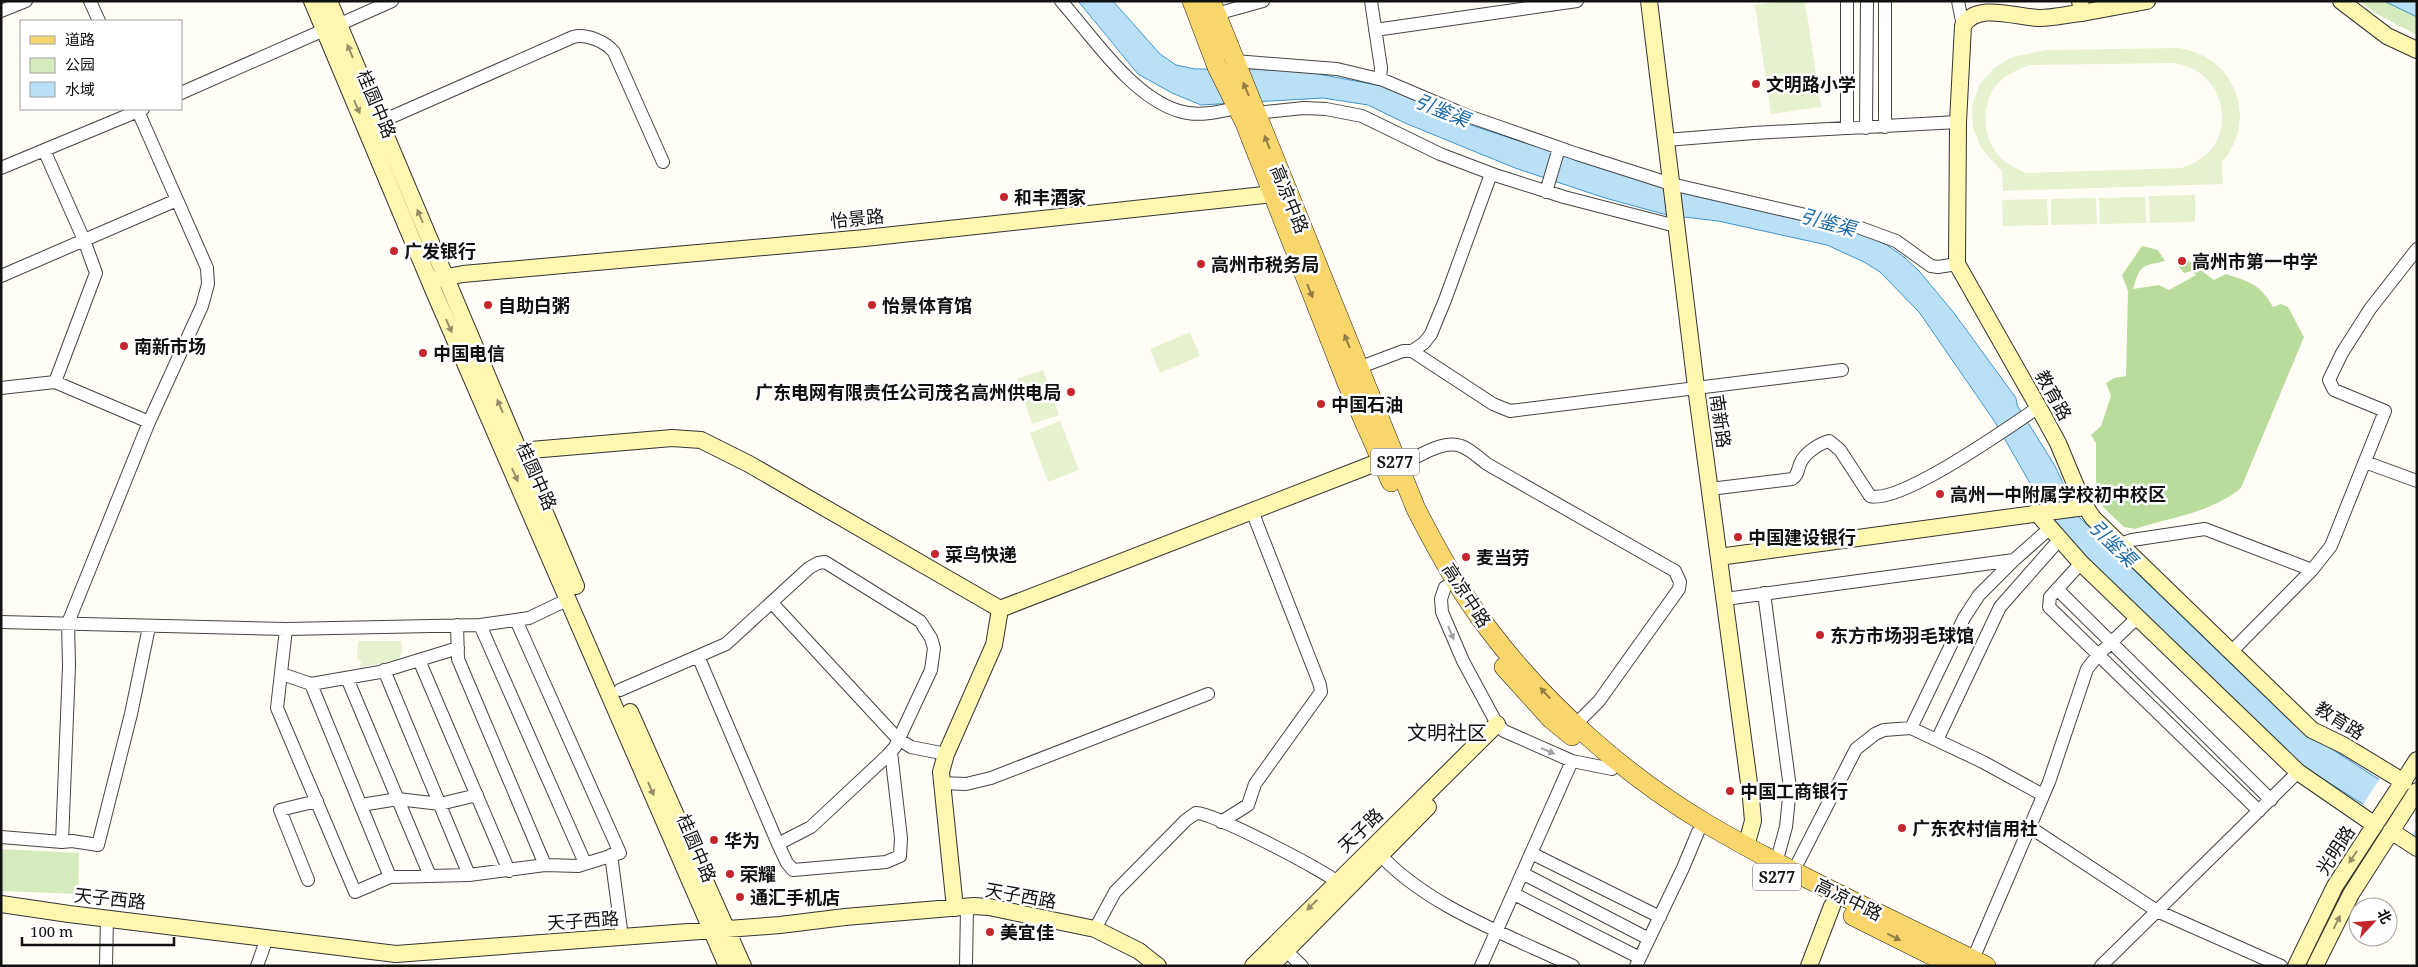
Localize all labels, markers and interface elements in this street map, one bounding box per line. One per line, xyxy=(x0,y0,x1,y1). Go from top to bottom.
legend xyxy=(20,20,182,110)
text: 道路 xyxy=(65,29,95,49)
one-way arrow xyxy=(345,44,353,58)
text: 公园 xyxy=(65,54,95,74)
street label: 桂圆中路 xyxy=(352,66,402,142)
place label: 文明路小学 xyxy=(1766,72,1856,96)
marker: 文明路小学 xyxy=(1750,78,1762,90)
text: 水域 xyxy=(65,79,95,99)
one-way arrow xyxy=(1242,81,1250,96)
water label: 引鉴渠 xyxy=(1411,87,1476,134)
one-way arrow xyxy=(353,100,361,114)
one-way arrow xyxy=(1263,134,1271,149)
street label: 高凉中路 xyxy=(1265,161,1315,237)
place label: 和丰酒家 xyxy=(1014,185,1086,209)
marker: 和丰酒家 xyxy=(998,191,1010,203)
water label: 引鉴渠 xyxy=(1797,202,1862,243)
street label: 怡景路 xyxy=(829,203,885,233)
one-way arrow xyxy=(415,209,423,223)
place label: 广发银行 xyxy=(404,239,476,263)
marker: 广发银行 xyxy=(388,245,400,257)
place label: 高州市第一中学 xyxy=(2192,249,2318,273)
place label: 高州市税务局 xyxy=(1211,252,1319,276)
marker: 高州市第一中学 xyxy=(2176,255,2188,267)
marker: 高州市税务局 xyxy=(1195,258,1207,270)
one-way arrow xyxy=(1306,283,1314,298)
place label: 自助白粥 xyxy=(498,293,570,317)
place label: 怡景体育馆 xyxy=(882,293,972,317)
marker: 自助白粥 xyxy=(482,299,494,311)
marker: 怡景体育馆 xyxy=(866,299,878,311)
one-way arrow xyxy=(446,319,454,333)
one-way arrow xyxy=(1343,333,1351,348)
place label: 南新市场 xyxy=(134,334,206,358)
marker: 南新市场 xyxy=(118,340,130,352)
place label: 中国电信 xyxy=(433,341,505,365)
marker: 中国电信 xyxy=(417,347,429,359)
street label: 教育路 xyxy=(2030,366,2078,424)
place label: 广东电网有限责任公司茂名高州供电局 xyxy=(755,380,1061,404)
marker: 广东电网有限责任公司茂名高州供电局 xyxy=(1065,386,1077,398)
place label: 中国石油 xyxy=(1331,392,1403,416)
street label: 南新路 xyxy=(1705,393,1737,449)
marker: 中国石油 xyxy=(1315,398,1327,410)
one-way arrow xyxy=(495,399,503,413)
street label: 桂圆中路 xyxy=(511,438,563,514)
road number: S277 xyxy=(1371,448,1419,476)
one-way arrow xyxy=(511,468,519,482)
place label: 高州一中附属学校初中校区 xyxy=(1950,482,2166,506)
marker: 高州一中附属学校初中校区 xyxy=(1934,488,1946,500)
water label: 引鉴渠 xyxy=(2083,514,2145,574)
place label: 中国建设银行 xyxy=(1748,525,1856,549)
marker: 中国建设银行 xyxy=(1732,531,1744,543)
place label: 菜鸟快递 xyxy=(945,542,1017,566)
place label: 麦当劳 xyxy=(1476,545,1530,569)
marker: 菜鸟快递 xyxy=(929,548,941,560)
marker: 麦当劳 xyxy=(1460,551,1472,563)
street label: 高凉中路 xyxy=(1437,558,1497,632)
place label: 东方市场羽毛球馆 xyxy=(1830,623,1974,647)
one-way arrow xyxy=(1447,626,1455,640)
marker: 东方市场羽毛球馆 xyxy=(1814,629,1826,641)
one-way arrow xyxy=(1539,688,1551,700)
street label: 教育路 xyxy=(2311,696,2369,744)
district label: 文明社区 xyxy=(1407,719,1487,746)
one-way arrow xyxy=(1541,747,1556,755)
place label: 中国工商银行 xyxy=(1740,779,1848,803)
one-way arrow xyxy=(647,782,655,796)
marker: 中国工商银行 xyxy=(1724,785,1736,797)
street label: 天子路 xyxy=(1332,803,1388,857)
street label: 桂圆中路 xyxy=(672,810,722,886)
place label: 广东农村信用社 xyxy=(1912,816,2038,840)
street label: 光明路 xyxy=(2310,821,2360,879)
marker: 广东农村信用社 xyxy=(1896,822,1908,834)
place label: 华为 xyxy=(724,828,760,852)
marker: 华为 xyxy=(708,834,720,846)
one-way arrow xyxy=(2349,850,2358,863)
place label: 荣耀 xyxy=(740,862,776,886)
road number: S277 xyxy=(1753,864,1801,890)
marker: 荣耀 xyxy=(724,868,736,880)
street label: 高凉中路 xyxy=(1811,872,1887,926)
street label: 天子西路 xyxy=(983,877,1059,913)
street label: 天子西路 xyxy=(73,882,147,914)
place label: 通汇手机店 xyxy=(750,885,840,909)
marker: 通汇手机店 xyxy=(734,891,746,903)
north arrow xyxy=(2348,897,2398,947)
one-way arrow xyxy=(1307,899,1319,911)
street label: 天子西路 xyxy=(546,906,620,934)
text: 北 xyxy=(2374,906,2397,927)
scale bar xyxy=(22,914,175,946)
one-way arrow xyxy=(2333,915,2341,929)
place label: 美宜佳 xyxy=(1000,920,1054,944)
text: 100 m xyxy=(30,921,73,941)
marker: 美宜佳 xyxy=(984,926,996,938)
one-way arrow xyxy=(1887,932,1902,941)

